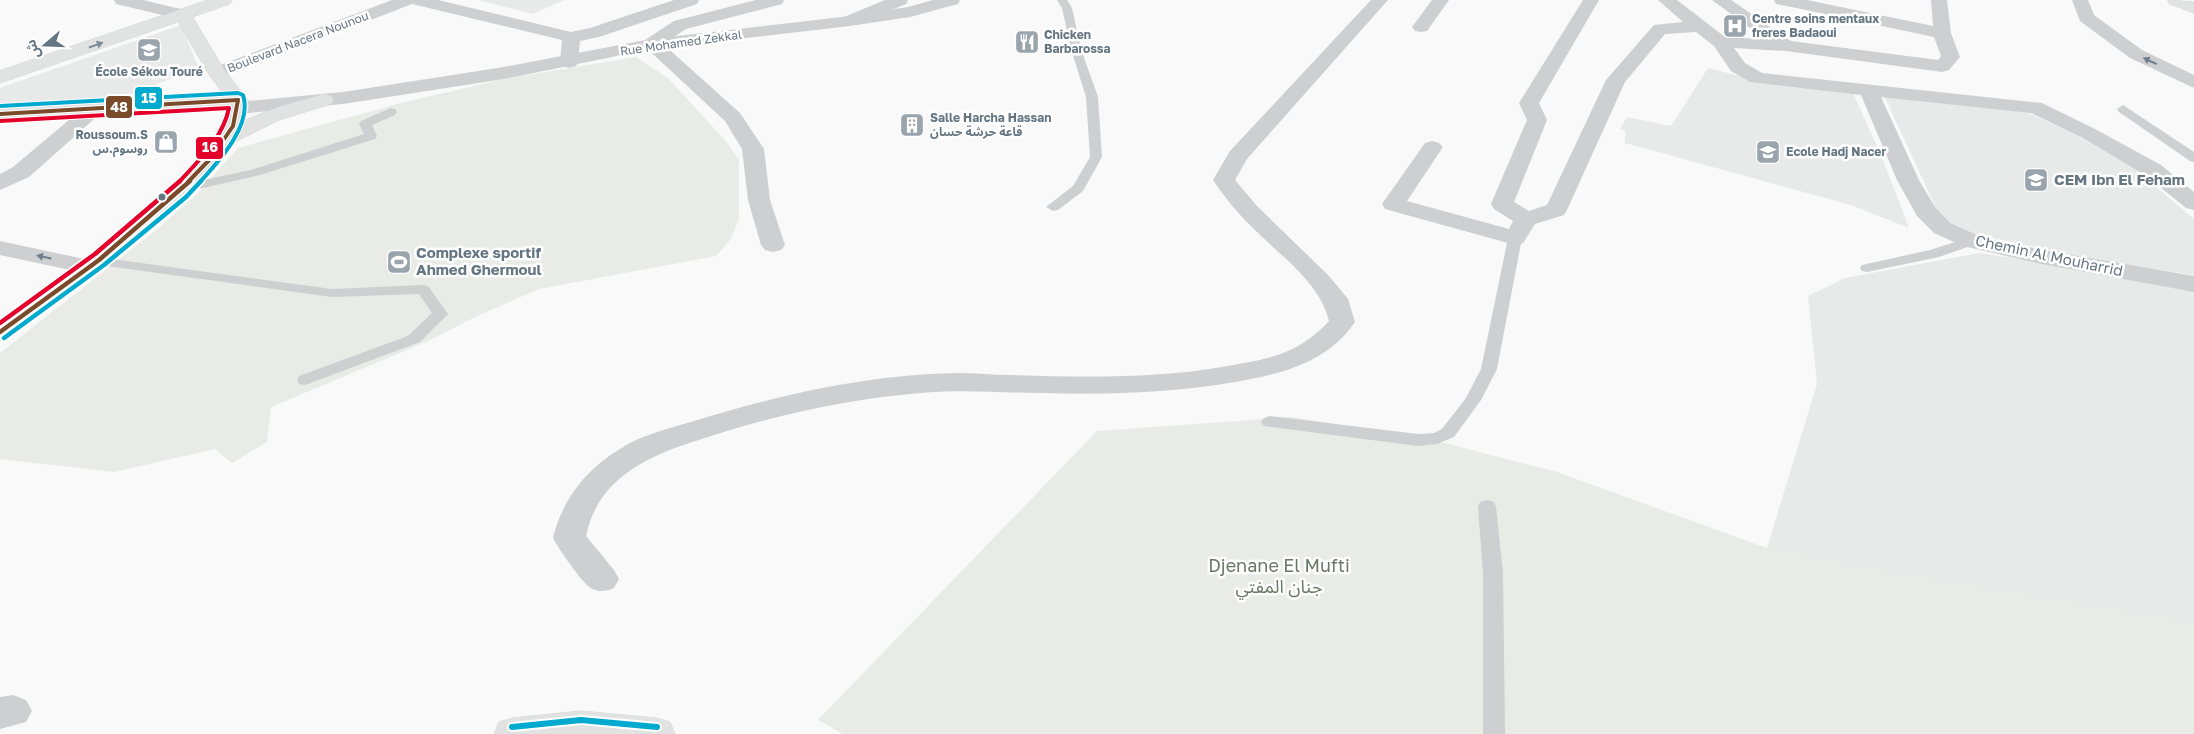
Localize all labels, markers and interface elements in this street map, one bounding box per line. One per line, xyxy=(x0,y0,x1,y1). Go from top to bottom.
street label: Boulevard Nacera Nounou xyxy=(225,8,371,75)
place label: Centre soins mentaux freres Badaoui xyxy=(1752,11,1879,40)
hospital icon: Centre soins mentaux freres Badaoui xyxy=(1722,13,1748,39)
north arrow xyxy=(20,20,70,70)
street label: Rue Mohamed Zekkal xyxy=(619,27,743,58)
place label: Chicken Barbarossa xyxy=(1044,27,1111,56)
restaurant icon: Chicken Barbarossa xyxy=(1014,29,1040,55)
school or university icon: École Sékou Touré xyxy=(136,37,162,63)
text: ش xyxy=(21,38,43,61)
one-way arrow xyxy=(89,41,104,49)
one-way arrow xyxy=(2143,57,2157,65)
place label: École Sékou Touré xyxy=(95,64,203,79)
line badge: 15 xyxy=(134,86,163,110)
text: 15 xyxy=(141,89,157,106)
line badge: 48 xyxy=(105,95,133,119)
text: 48 xyxy=(110,98,128,115)
place label: Salle Harcha Hassan قاعة حرشة حسان xyxy=(930,110,1052,139)
building icon: Salle Harcha Hassan قاعة حرشة حسان xyxy=(899,112,925,138)
place label: Roussoum.S روسوم.س xyxy=(75,127,148,158)
shop icon: Roussoum.S روسوم.س xyxy=(153,129,179,155)
line badge: 16 xyxy=(195,136,224,160)
text: 16 xyxy=(202,138,218,155)
school or university icon: Ecole Hadj Nacer xyxy=(1755,139,1781,165)
place label: Ecole Hadj Nacer xyxy=(1786,144,1886,159)
school or university icon: CEM Ibn El Feham xyxy=(2023,167,2049,193)
place label: CEM Ibn El Feham xyxy=(2054,170,2185,188)
unlabelled marker xyxy=(157,192,167,202)
street label: Chemin Al Mouharrid xyxy=(1974,231,2125,279)
place label: Complexe sportif Ahmed Ghermoul xyxy=(416,243,542,278)
sports icon: Complexe sportif Ahmed Ghermoul xyxy=(386,249,412,275)
one-way arrow xyxy=(36,253,52,261)
park label: Djenane El Mufti جنان المفتي xyxy=(1208,554,1350,600)

